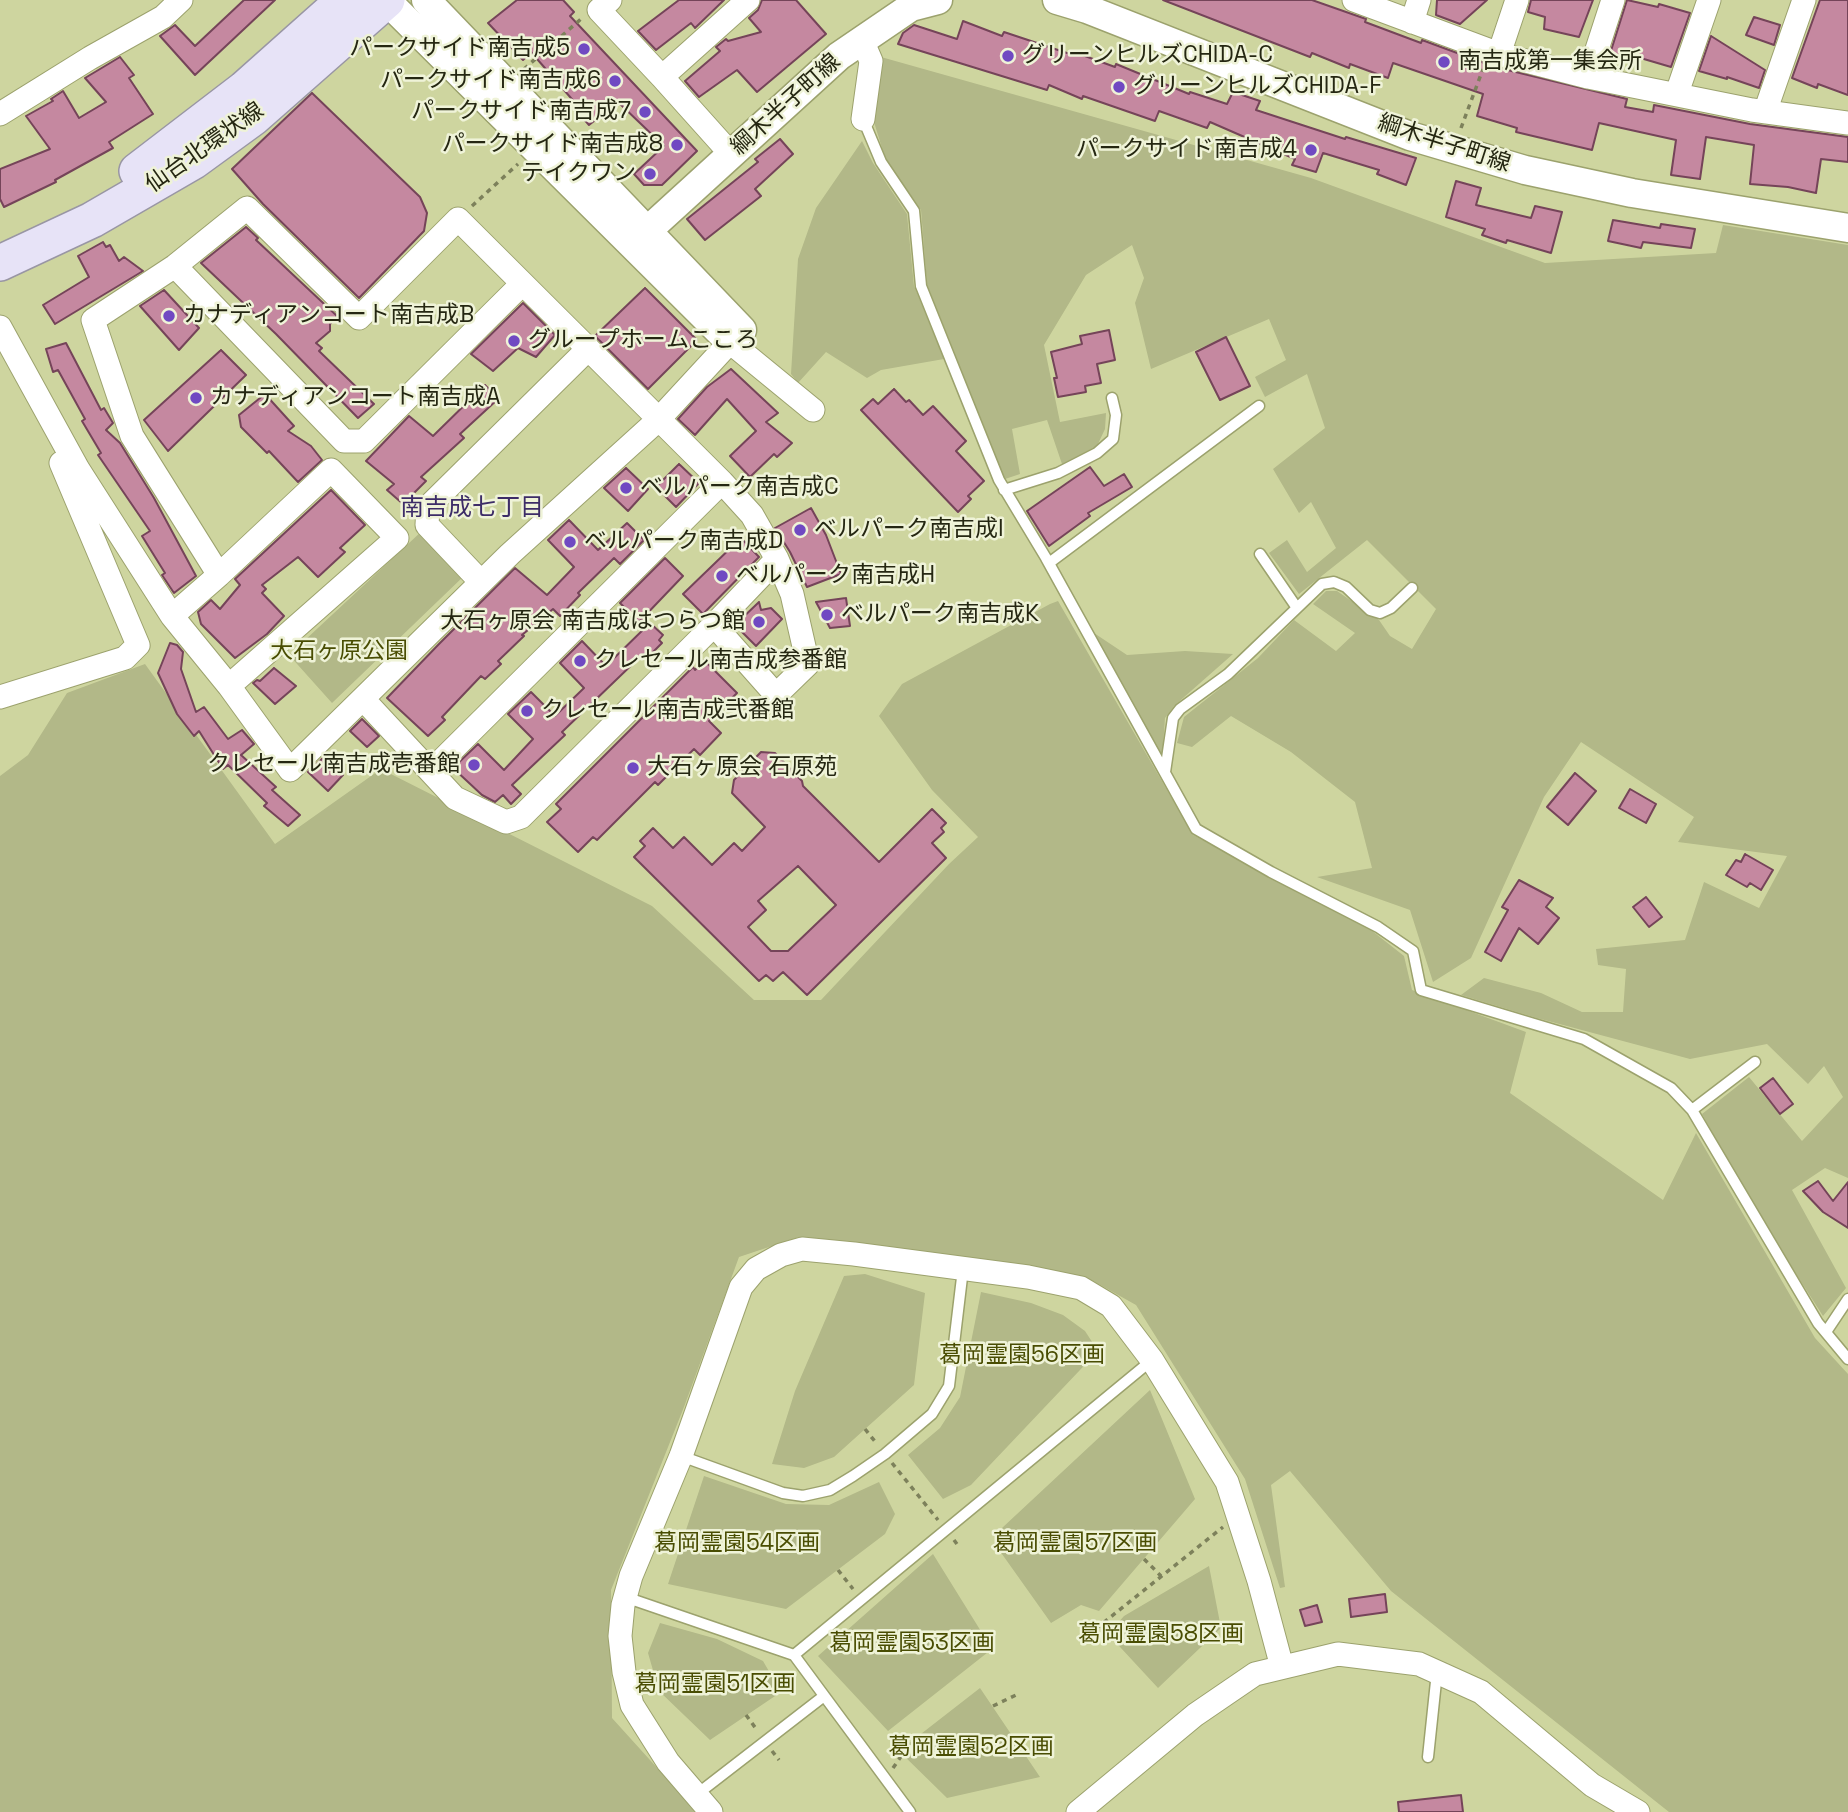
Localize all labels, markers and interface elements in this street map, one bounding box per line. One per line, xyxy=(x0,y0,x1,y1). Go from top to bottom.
place label: パークサイド南吉成5 xyxy=(349,35,570,63)
marker: パークサイド南吉成5 xyxy=(576,41,592,57)
place label: グリーンヒルズCHIDA-C xyxy=(1022,42,1273,70)
marker: グリーンヒルズCHIDA-C xyxy=(1000,48,1016,64)
place label: 南吉成第一集会所 xyxy=(1458,48,1642,76)
street label: 綱木半子町線 xyxy=(725,49,847,161)
marker: 南吉成第一集会所 xyxy=(1436,54,1452,70)
place label: パークサイド南吉成6 xyxy=(380,67,601,95)
marker: パークサイド南吉成6 xyxy=(607,73,623,89)
place label: グリーンヒルズCHIDA-F xyxy=(1133,73,1382,101)
marker: グリーンヒルズCHIDA-F xyxy=(1111,79,1127,95)
street label: 仙台北環状線 xyxy=(141,97,269,199)
place label: パークサイド南吉成7 xyxy=(411,98,631,126)
marker: パークサイド南吉成7 xyxy=(637,104,653,120)
street label: 綱木半子町線 xyxy=(1374,110,1514,178)
place label: パークサイド南吉成8 xyxy=(442,131,663,159)
place label: パークサイド南吉成4 xyxy=(1076,136,1297,164)
marker: パークサイド南吉成8 xyxy=(669,137,685,153)
marker: パークサイド南吉成4 xyxy=(1303,142,1319,158)
place label: テイクワン xyxy=(521,160,636,188)
marker: テイクワン xyxy=(642,166,658,182)
place label: カナディアンコート南吉成B xyxy=(183,302,474,330)
marker: カナディアンコート南吉成B xyxy=(161,308,177,324)
place label: グループホームこころ xyxy=(528,327,758,355)
marker: グループホームこころ xyxy=(506,333,522,349)
place label: カナディアンコート南吉成A xyxy=(210,384,500,412)
marker: カナディアンコート南吉成A xyxy=(188,390,204,406)
place label: ベルパーク南吉成C xyxy=(640,474,839,502)
marker: ベルパーク南吉成C xyxy=(618,480,634,496)
district label: 南吉成七丁目 xyxy=(400,494,544,522)
place label: ベルパーク南吉成I xyxy=(814,516,1004,544)
marker: ベルパーク南吉成I xyxy=(792,522,808,538)
place label: ベルパーク南吉成D xyxy=(584,528,783,556)
marker: ベルパーク南吉成D xyxy=(562,534,578,550)
place label: ベルパーク南吉成H xyxy=(736,562,935,590)
marker: ベルパーク南吉成H xyxy=(714,568,730,584)
place label: ベルパーク南吉成K xyxy=(841,601,1039,629)
marker: ベルパーク南吉成K xyxy=(819,607,835,623)
place label: 大石ヶ原会 南吉成はつらつ館 xyxy=(440,608,745,636)
marker: 大石ヶ原会 南吉成はつらつ館 xyxy=(751,614,767,630)
park label: 大石ヶ原公園 xyxy=(270,638,408,666)
place label: クレセール南吉成参番館 xyxy=(594,647,847,675)
marker: クレセール南吉成参番館 xyxy=(572,653,588,669)
place label: クレセール南吉成弐番館 xyxy=(541,697,794,725)
marker: クレセール南吉成弐番館 xyxy=(519,703,535,719)
place label: クレセール南吉成壱番館 xyxy=(207,751,460,779)
place label: 大石ヶ原会 石原苑 xyxy=(647,754,837,782)
marker: クレセール南吉成壱番館 xyxy=(466,757,482,773)
marker: 大石ヶ原会 石原苑 xyxy=(625,760,641,776)
park label: 葛岡霊園56区画 xyxy=(939,1342,1105,1370)
park label: 葛岡霊園54区画 xyxy=(654,1530,820,1558)
park label: 葛岡霊園57区画 xyxy=(993,1530,1157,1558)
park label: 葛岡霊園58区画 xyxy=(1078,1621,1244,1649)
park label: 葛岡霊園53区画 xyxy=(829,1630,995,1658)
park label: 葛岡霊園51区画 xyxy=(634,1671,796,1699)
park label: 葛岡霊園52区画 xyxy=(888,1734,1054,1762)

